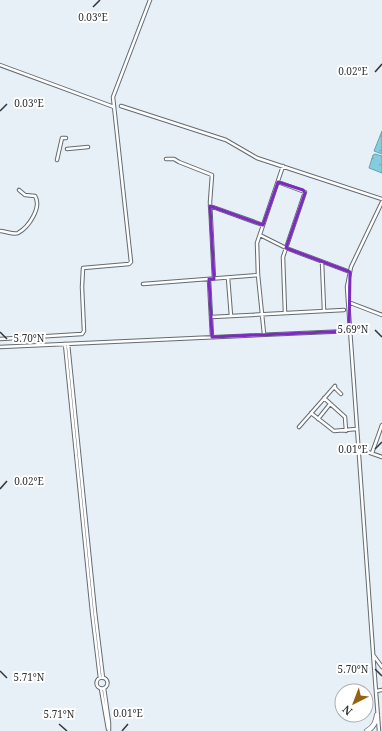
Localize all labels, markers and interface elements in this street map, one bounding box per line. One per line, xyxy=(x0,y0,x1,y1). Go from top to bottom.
text: 0.03°E xyxy=(78,10,108,24)
text: 0.02°E xyxy=(338,64,368,78)
text: 0.03°E xyxy=(14,96,44,110)
text: 5.69°N xyxy=(338,322,369,336)
text: 5.70°N xyxy=(14,331,45,345)
text: 0.01°E xyxy=(338,442,368,456)
text: 0.02°E xyxy=(14,474,44,488)
text: 5.70°N xyxy=(338,662,369,676)
text: 5.71°N xyxy=(14,670,45,684)
north arrow xyxy=(334,683,374,723)
text: N xyxy=(338,702,355,719)
text: 0.01°E xyxy=(113,706,143,720)
text: 5.71°N xyxy=(44,707,75,721)

